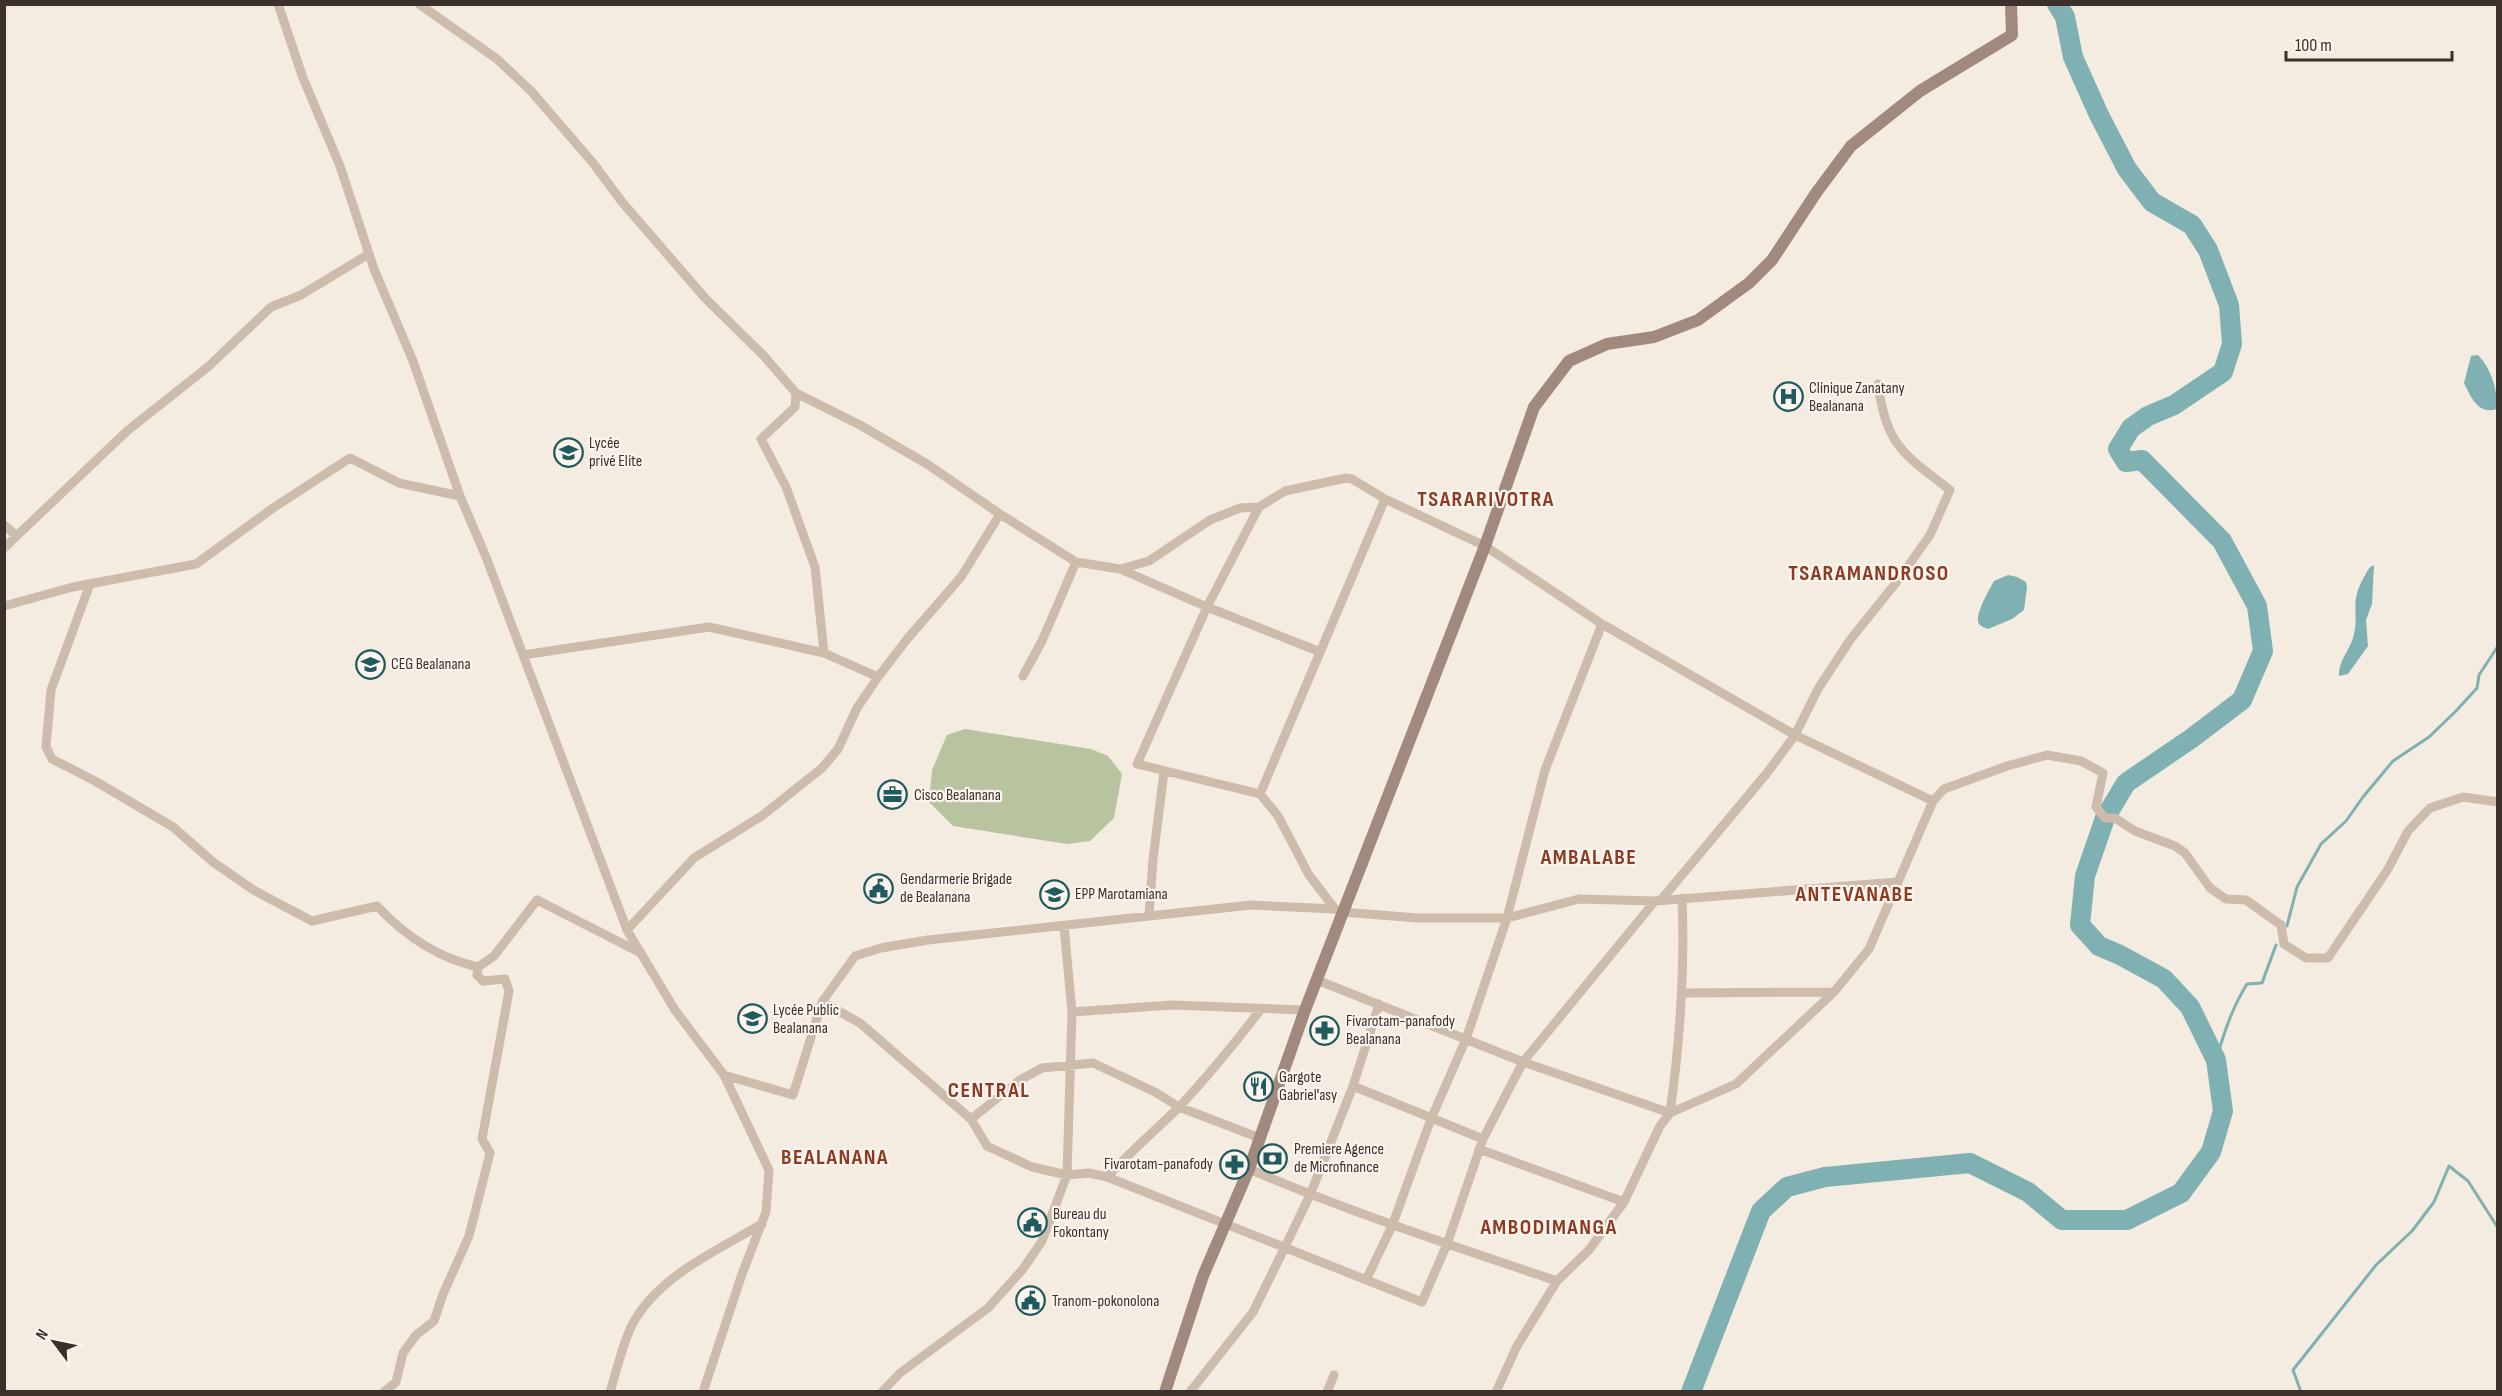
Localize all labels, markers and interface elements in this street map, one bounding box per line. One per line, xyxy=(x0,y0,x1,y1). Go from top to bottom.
scale bar xyxy=(2286,24,2452,62)
text: 100 m xyxy=(2295,35,2332,56)
place label: Clinique Zanatany Bealanana xyxy=(1809,379,1905,416)
hospital icon: Clinique Zanatany Bealanana xyxy=(1772,381,1804,413)
place label: Lycée privé Elite xyxy=(589,434,642,471)
school or university icon: Lycée privé Elite xyxy=(552,436,584,468)
district label: TSARARIVOTRA xyxy=(1417,486,1555,513)
district label: TSARAMANDROSO xyxy=(1788,560,1950,587)
school or university icon: CEG Bealanana xyxy=(354,648,386,680)
place label: CEG Bealanana xyxy=(391,655,471,674)
office icon: Cisco Bealanana xyxy=(877,779,909,811)
place label: Cisco Bealanana xyxy=(914,786,1001,805)
district label: AMBALABE xyxy=(1540,844,1637,871)
place label: Gendarmerie Brigade de Bealanana xyxy=(900,870,1012,907)
public building icon: Gendarmerie Brigade de Bealanana xyxy=(863,872,895,904)
school or university icon: EPP Marotamiana xyxy=(1038,878,1070,910)
district label: ANTEVANABE xyxy=(1794,881,1915,908)
place label: EPP Marotamiana xyxy=(1075,885,1168,904)
place label: Lycée Public Bealanana xyxy=(773,1001,839,1038)
school or university icon: Lycée Public Bealanana xyxy=(736,1003,768,1035)
place label: Fivarotam-panafody Bealanana xyxy=(1346,1012,1455,1049)
pharmacy icon: Fivarotam-panafody Bealanana xyxy=(1309,1014,1341,1046)
place label: Gargote Gabriel'asy xyxy=(1279,1068,1337,1105)
restaurant icon: Gargote Gabriel'asy xyxy=(1242,1070,1274,1102)
district label: CENTRAL xyxy=(948,1077,1030,1104)
place label: Premiere Agence de Microfinance xyxy=(1294,1140,1384,1177)
bank icon: Premiere Agence de Microfinance xyxy=(1257,1142,1289,1174)
district label: BEALANANA xyxy=(781,1144,889,1171)
pharmacy icon: Fivarotam-panafody xyxy=(1218,1148,1250,1180)
place label: Fivarotam-panafody xyxy=(1104,1155,1213,1174)
place label: Bureau du Fokontany xyxy=(1053,1205,1109,1242)
public building icon: Bureau du Fokontany xyxy=(1016,1207,1048,1239)
district label: AMBODIMANGA xyxy=(1479,1214,1618,1241)
public building icon: Tranom-pokonolona xyxy=(1015,1285,1047,1317)
place label: Tranom-pokonolona xyxy=(1052,1292,1159,1311)
north arrow xyxy=(24,1312,84,1372)
text: N xyxy=(32,1326,53,1344)

